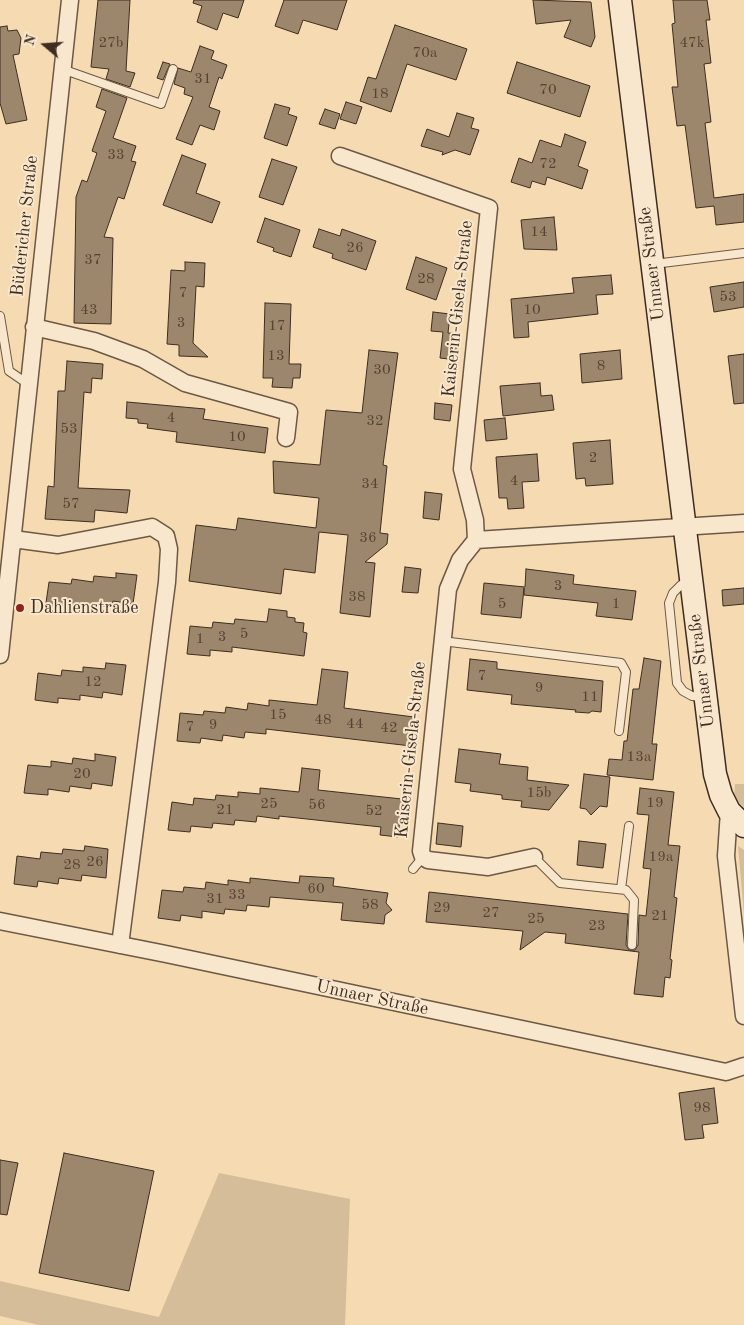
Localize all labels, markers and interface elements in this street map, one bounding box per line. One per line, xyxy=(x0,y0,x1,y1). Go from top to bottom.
north arrow xyxy=(20,20,70,70)
text: N xyxy=(22,33,39,48)
house number: 27b xyxy=(98,34,124,52)
house number: 47k xyxy=(679,34,705,52)
house number: 70a xyxy=(413,44,437,62)
house number: 31 xyxy=(194,70,212,88)
house number: 70 xyxy=(539,81,557,99)
house number: 18 xyxy=(371,85,389,103)
house number: 33 xyxy=(107,146,125,164)
street label: Büdericher Straße xyxy=(7,154,43,298)
house number: 72 xyxy=(539,155,557,173)
street label: Unnaer Straße xyxy=(634,206,670,322)
street label: Kaiserin-Gisela-Straße xyxy=(438,219,478,399)
house number: 14 xyxy=(530,223,548,241)
house number: 26 xyxy=(346,239,364,257)
house number: 37 xyxy=(84,251,102,269)
house number: 28 xyxy=(417,270,435,288)
house number: 7 xyxy=(179,284,187,302)
house number: 53 xyxy=(719,288,737,306)
house number: 43 xyxy=(80,301,98,319)
house number: 10 xyxy=(523,301,541,319)
house number: 3 xyxy=(177,314,185,332)
house number: 17 xyxy=(268,317,286,335)
house number: 13 xyxy=(267,347,285,365)
house number: 8 xyxy=(597,357,605,375)
house number: 30 xyxy=(373,361,391,379)
house number: 4 xyxy=(167,409,175,427)
house number: 32 xyxy=(366,412,384,430)
house number: 53 xyxy=(60,420,78,438)
house number: 10 xyxy=(228,428,246,446)
house number: 2 xyxy=(589,449,597,467)
house number: 4 xyxy=(510,472,518,490)
house number: 34 xyxy=(361,475,379,493)
house number: 57 xyxy=(62,495,80,513)
house number: 36 xyxy=(359,529,377,547)
house number: 3 xyxy=(554,577,562,595)
house number: 38 xyxy=(348,588,366,606)
house number: 5 xyxy=(498,595,506,613)
house number: 1 xyxy=(612,595,620,613)
place label: Dahlienstraße xyxy=(30,597,139,619)
marker: Dahlienstraße xyxy=(14,602,26,614)
street label: Unnaer Straße xyxy=(684,613,720,729)
house number: 5 xyxy=(240,625,248,643)
house number: 3 xyxy=(218,628,226,646)
house number: 1 xyxy=(196,630,204,648)
street label: Kaiserin-Gisela-Straße xyxy=(391,660,431,840)
house number: 7 xyxy=(478,667,486,685)
house number: 12 xyxy=(84,673,102,691)
house number: 9 xyxy=(535,679,543,697)
house number: 11 xyxy=(581,688,599,706)
house number: 15 xyxy=(269,706,287,724)
house number: 48 xyxy=(314,711,332,729)
house number: 44 xyxy=(346,715,364,733)
house number: 9 xyxy=(209,716,217,734)
house number: 7 xyxy=(186,718,194,736)
house number: 42 xyxy=(380,719,398,737)
house number: 13a xyxy=(627,748,651,766)
house number: 20 xyxy=(73,765,91,783)
house number: 15b xyxy=(526,784,552,802)
house number: 19 xyxy=(646,794,664,812)
house number: 25 xyxy=(260,795,278,813)
house number: 56 xyxy=(308,796,326,814)
house number: 21 xyxy=(216,801,234,819)
house number: 52 xyxy=(365,802,383,820)
house number: 19a xyxy=(649,848,673,866)
house number: 26 xyxy=(86,853,104,871)
house number: 28 xyxy=(63,856,81,874)
house number: 60 xyxy=(307,880,325,898)
house number: 33 xyxy=(228,886,246,904)
house number: 31 xyxy=(206,890,224,908)
house number: 58 xyxy=(361,896,379,914)
house number: 29 xyxy=(433,899,451,917)
house number: 27 xyxy=(482,904,500,922)
house number: 21 xyxy=(651,907,669,925)
house number: 25 xyxy=(527,910,545,928)
house number: 23 xyxy=(588,917,606,935)
street label: Unnaer Straße xyxy=(314,976,430,1020)
house number: 98 xyxy=(693,1099,711,1117)

